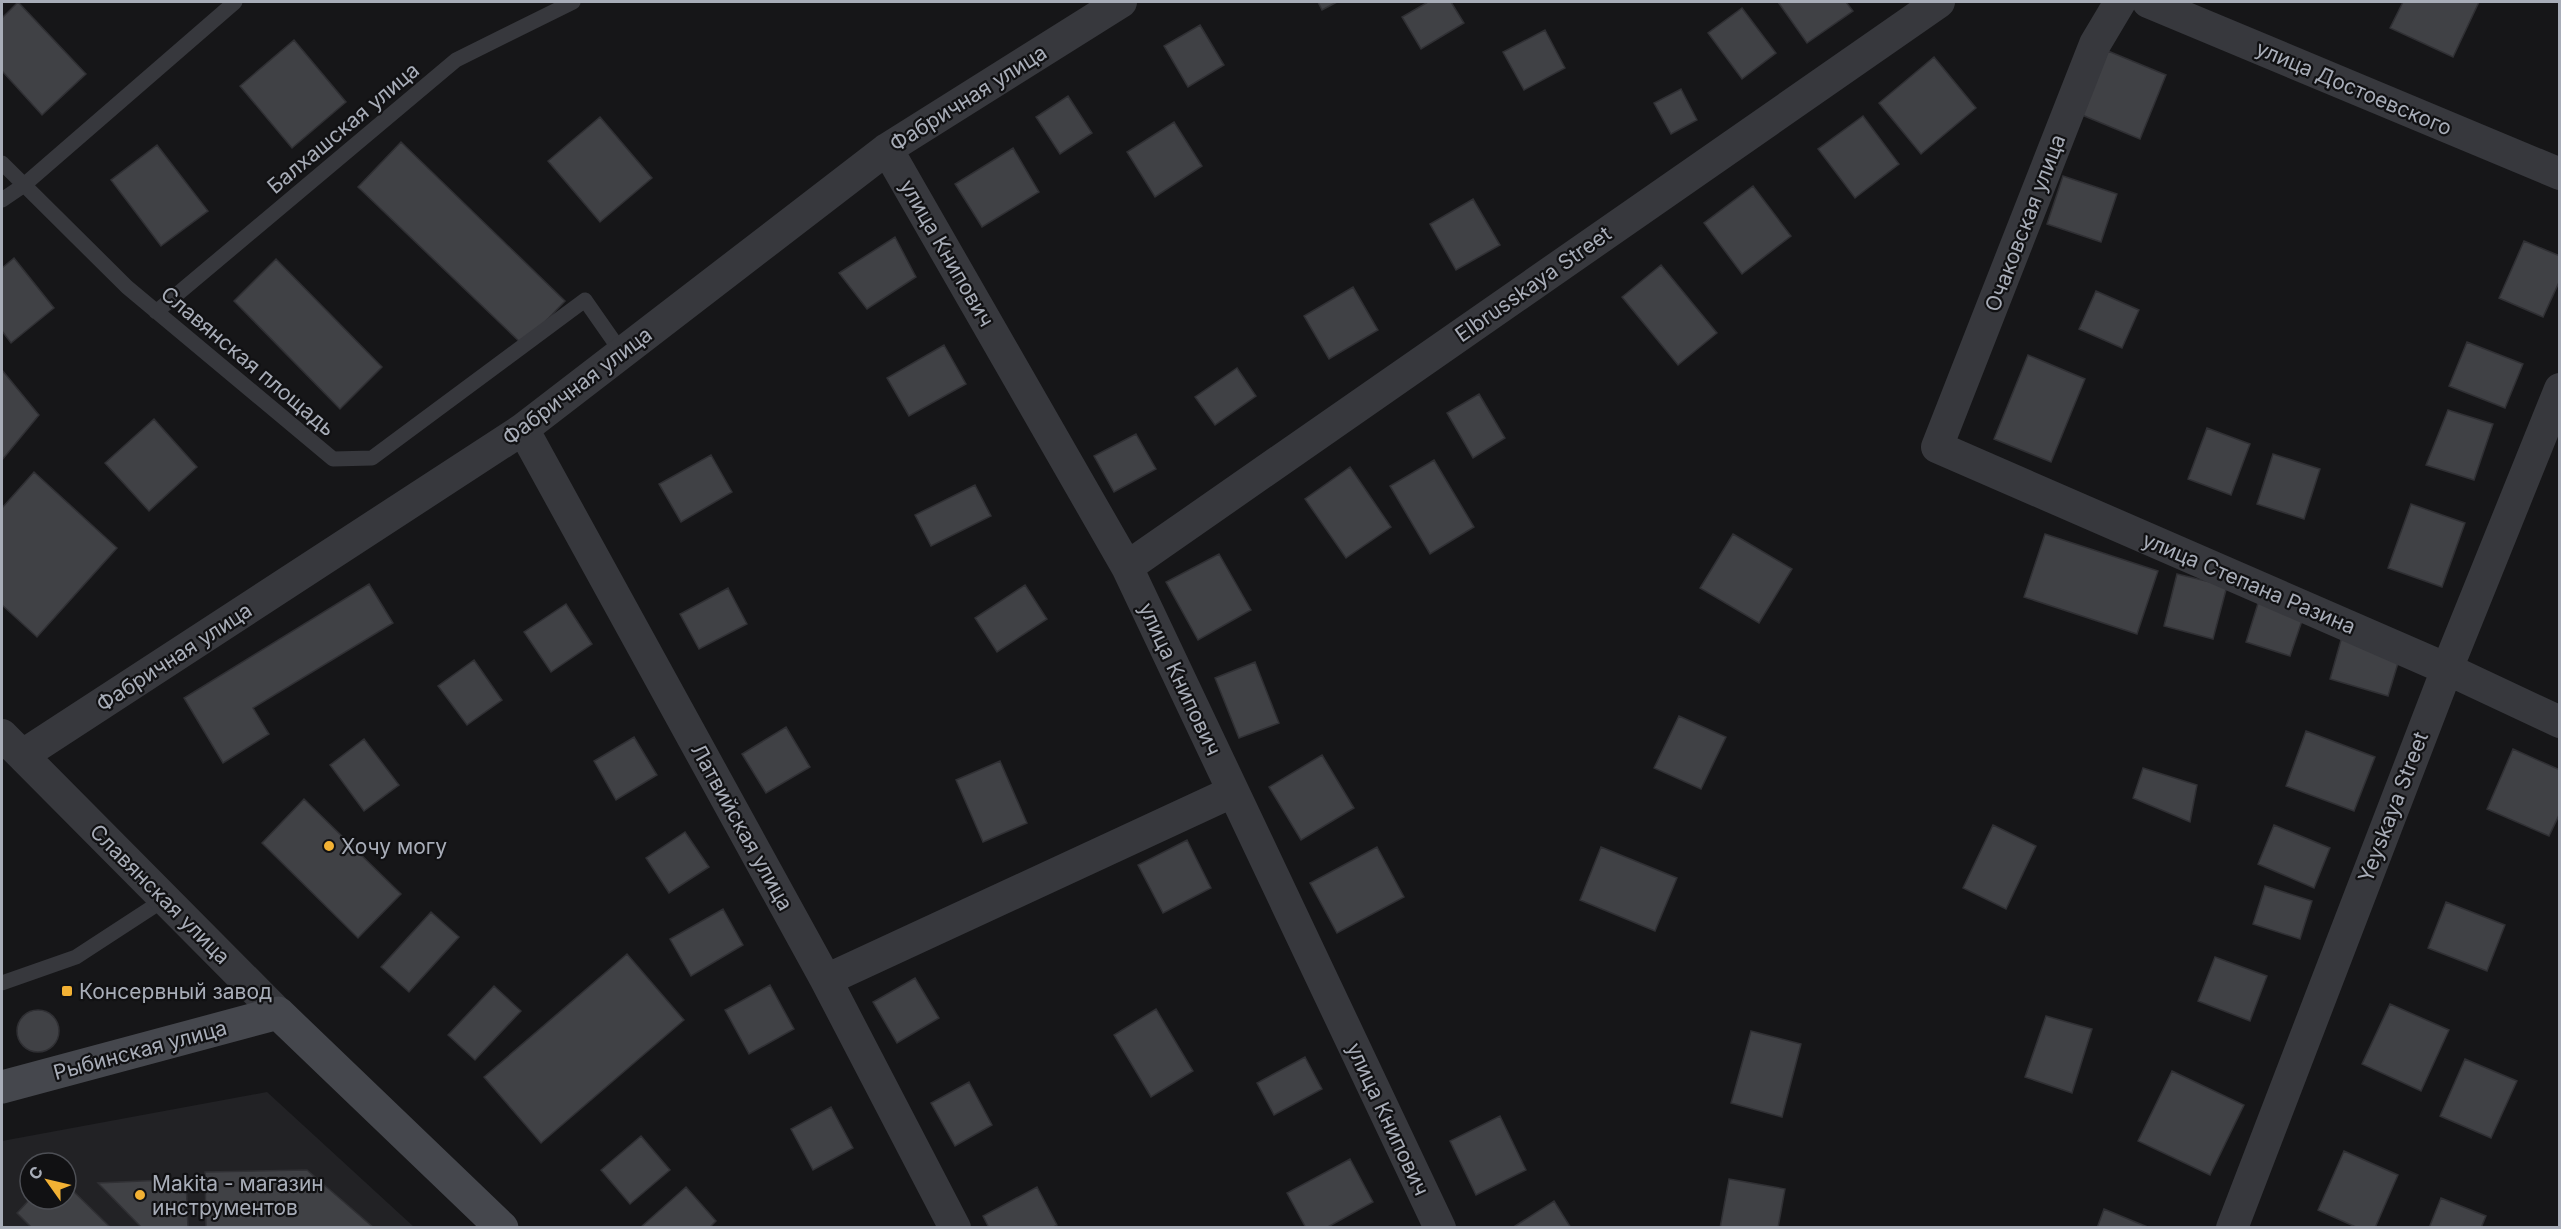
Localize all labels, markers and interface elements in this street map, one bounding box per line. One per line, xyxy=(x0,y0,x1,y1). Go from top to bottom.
street label: улица Достоевского xyxy=(2252,35,2456,141)
street label: Фабричная улица xyxy=(885,40,1051,156)
street label: Балхашская улица xyxy=(262,57,424,199)
street label: Очаковская улица xyxy=(1980,131,2070,315)
street label: улица Книпович xyxy=(895,175,999,331)
street label: Elbrusskaya Street xyxy=(1450,221,1616,347)
street label: Славянская площадь xyxy=(156,281,340,441)
street label: Фабричная улица xyxy=(497,322,657,450)
street label: улица Степана Разина xyxy=(2139,527,2359,639)
street label: Фабричная улица xyxy=(92,597,256,717)
street label: улица Книпович xyxy=(1134,599,1226,759)
street label: Yeyskaya Street xyxy=(2353,728,2433,886)
street label: Латвийская улица xyxy=(686,739,798,915)
street label: Славянская улица xyxy=(85,819,235,969)
place label: Хочу могу xyxy=(341,834,447,859)
marker: Хочу могу xyxy=(322,839,336,853)
place label: Консервный завод xyxy=(79,979,272,1004)
marker: Консервный завод xyxy=(60,984,74,998)
street label: Рыбинская улица xyxy=(51,1015,229,1085)
street label: улица Книпович xyxy=(1342,1039,1434,1199)
north arrow xyxy=(18,1151,78,1211)
text: С xyxy=(24,1162,47,1183)
place label: Makita - магазин инструментов xyxy=(152,1171,324,1220)
marker: Makita - магазин инструментов xyxy=(133,1188,147,1202)

